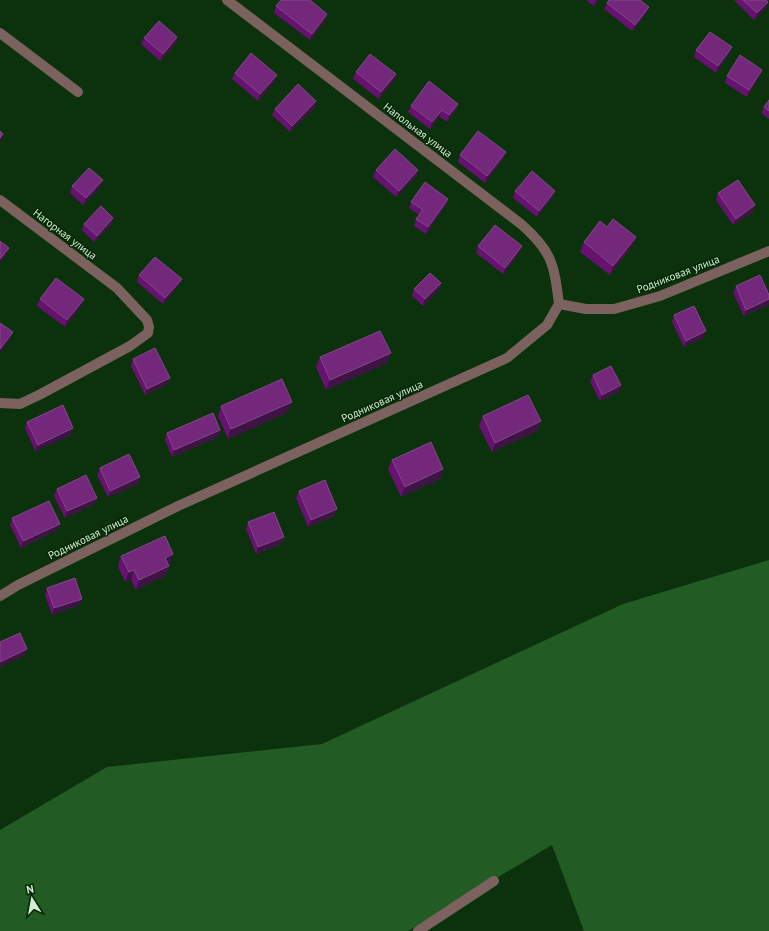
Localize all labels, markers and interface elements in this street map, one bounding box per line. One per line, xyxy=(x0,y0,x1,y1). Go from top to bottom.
street label: Напольная улица xyxy=(381,100,455,160)
street label: Нагорная улица xyxy=(30,205,100,263)
street label: Родниковая улица xyxy=(635,252,721,296)
street label: Родниковая улица xyxy=(339,377,425,425)
street label: Родниковая улица xyxy=(46,512,130,562)
north arrow xyxy=(12,879,52,919)
text: N xyxy=(25,882,35,897)

